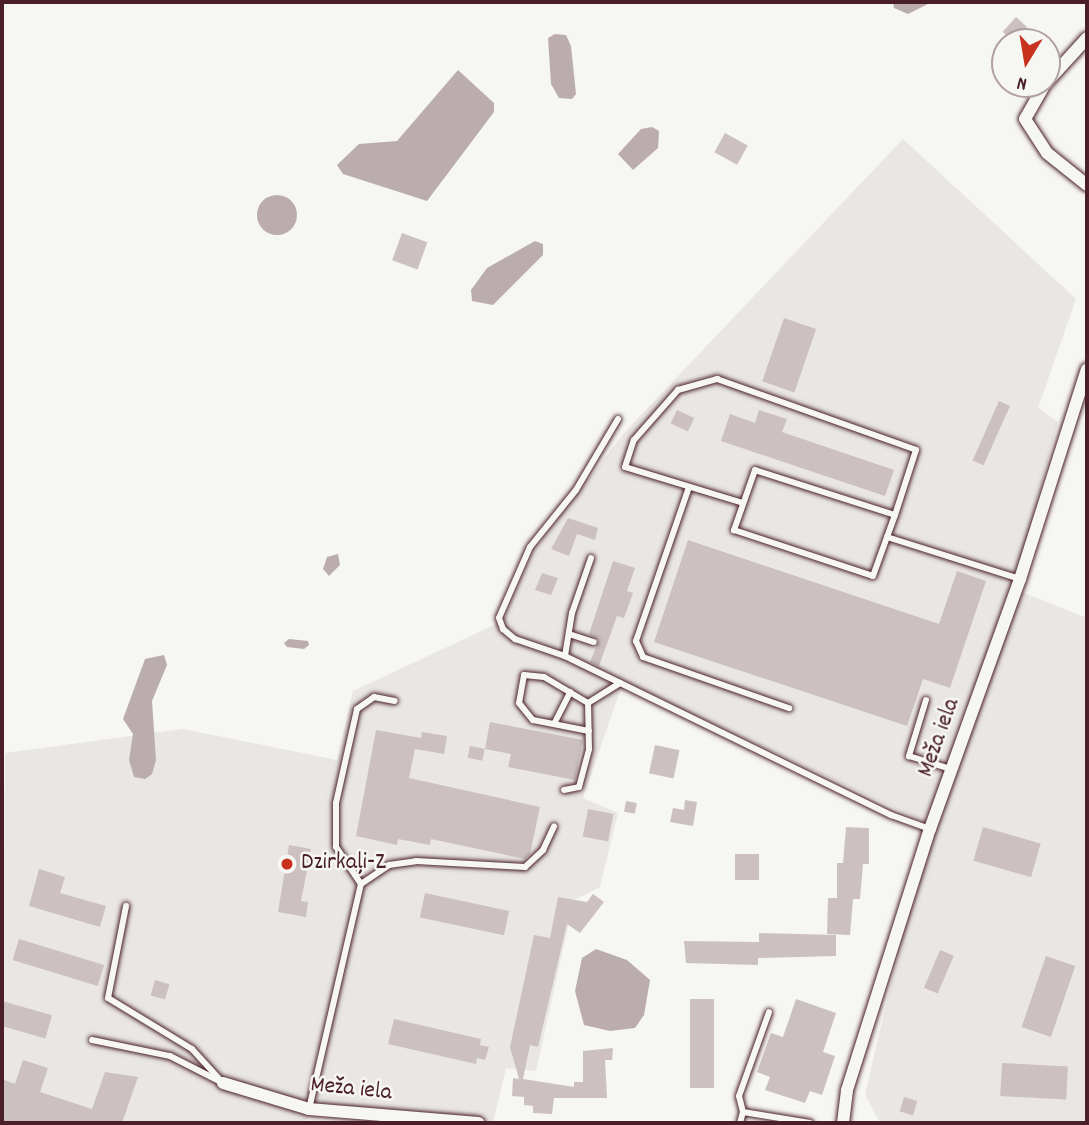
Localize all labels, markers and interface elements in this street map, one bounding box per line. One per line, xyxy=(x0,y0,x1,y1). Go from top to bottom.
north arrow xyxy=(991,28,1061,98)
text: N xyxy=(1015,68,1029,96)
street label: Meža iela xyxy=(913,695,967,781)
place label: Dzirkaļi-Z xyxy=(301,850,386,878)
marker: Dzirkaļi-Z xyxy=(279,856,295,872)
street label: Meža iela xyxy=(309,1071,393,1109)

